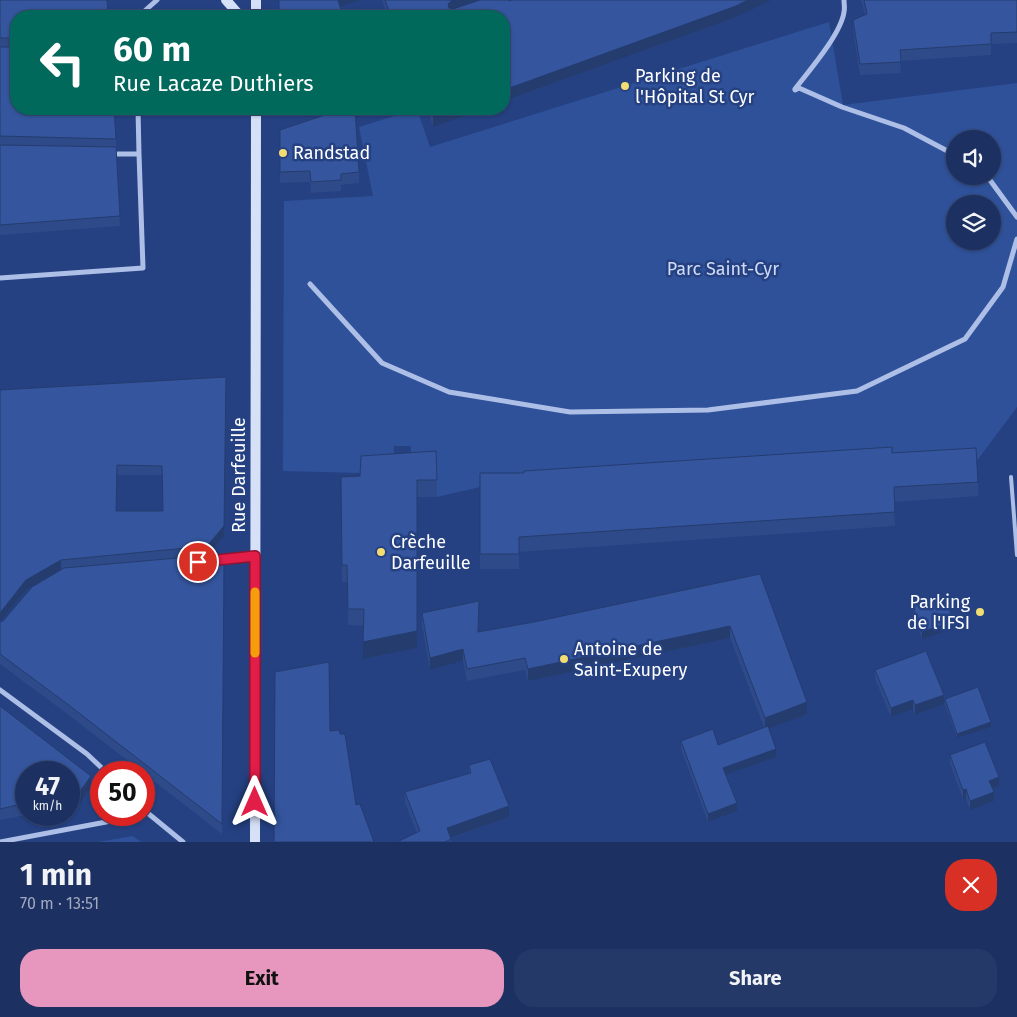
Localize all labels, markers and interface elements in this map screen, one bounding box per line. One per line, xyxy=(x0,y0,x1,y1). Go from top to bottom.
text: 60 m xyxy=(113,28,191,70)
icon: left xyxy=(30,30,95,95)
place label: Parking de l'Hôpital St Cyr xyxy=(635,65,755,108)
text: Rue Lacaze Duthiers xyxy=(113,70,314,97)
marker: Parking de l'Hôpital St Cyr xyxy=(619,80,631,92)
map controls xyxy=(946,130,1001,250)
button: sound xyxy=(946,130,1001,185)
place label: Randstad xyxy=(293,142,370,164)
marker: Randstad xyxy=(277,147,289,159)
button: layers xyxy=(946,195,1001,250)
park label: Parc Saint-Cyr xyxy=(667,258,779,280)
street label: Rue Darfeuille xyxy=(228,417,250,533)
place label: Crèche Darfeuille xyxy=(391,531,471,574)
pin xyxy=(177,541,219,583)
marker: Crèche Darfeuille xyxy=(375,546,387,558)
icon: arrive xyxy=(184,548,212,576)
place label: Parking de l'IFSI xyxy=(907,591,971,634)
marker: Parking de l'IFSI xyxy=(974,606,986,618)
place label: Antoine de Saint-Exupery xyxy=(574,638,687,681)
marker: Antoine de Saint-Exupery xyxy=(558,653,570,665)
speed limit sign: 50 xyxy=(90,761,155,826)
text: 47 xyxy=(35,772,60,802)
position arrow xyxy=(228,775,280,827)
text: km/h xyxy=(33,799,62,813)
text: 1 min xyxy=(20,857,92,893)
button: close xyxy=(945,859,997,911)
text: 70 m · 13:51 xyxy=(20,894,99,913)
button: Exit xyxy=(20,949,504,1007)
button: Share xyxy=(514,949,997,1007)

